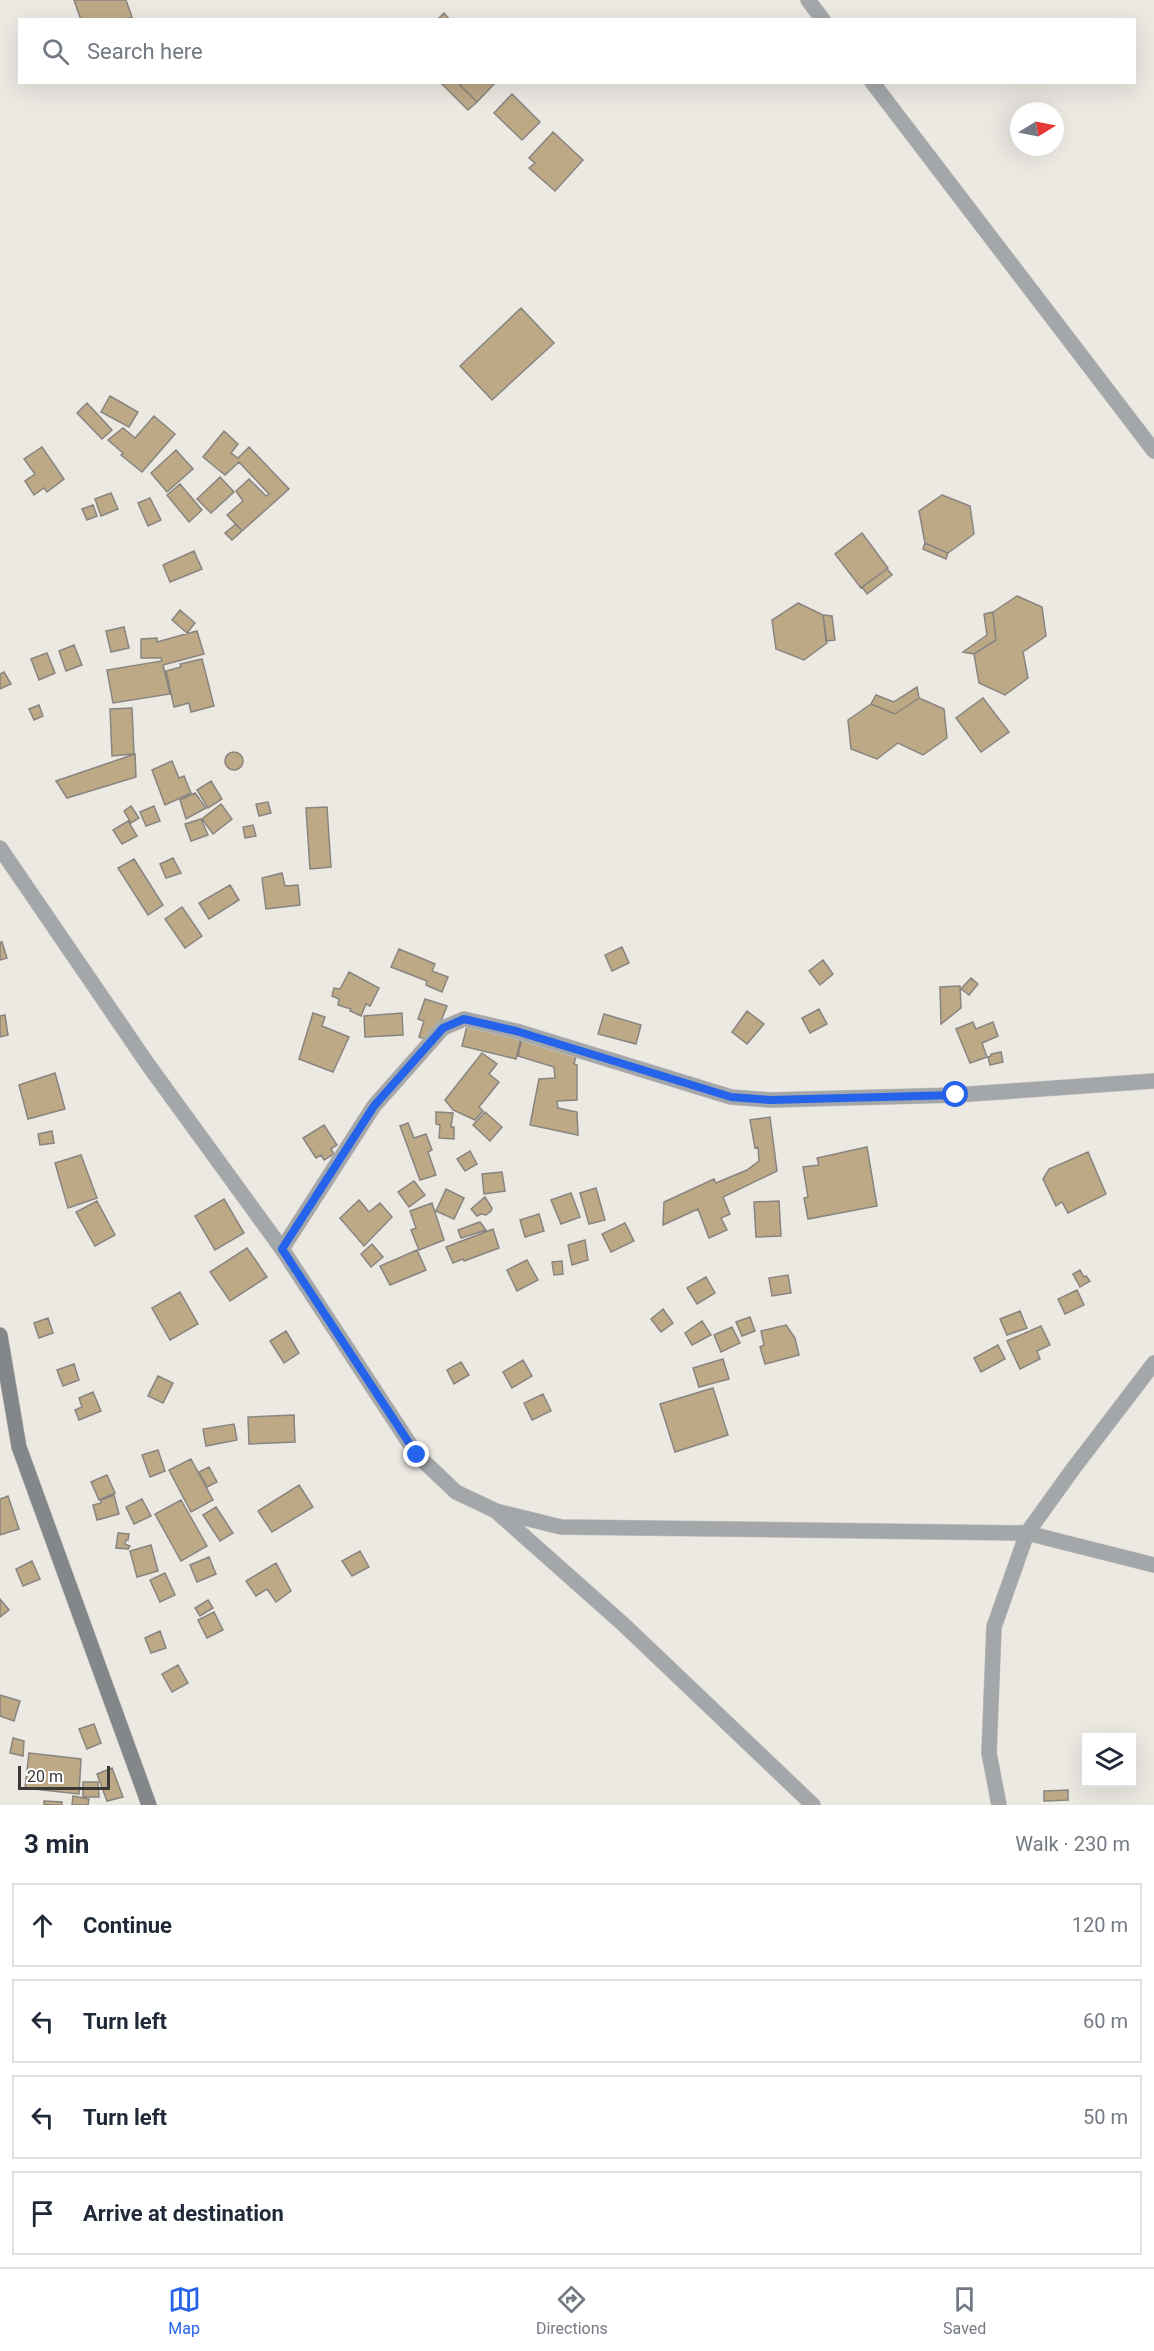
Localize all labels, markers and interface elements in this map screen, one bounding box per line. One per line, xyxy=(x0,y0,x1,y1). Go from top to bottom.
search box xyxy=(18,18,1136,84)
icon: search xyxy=(39,35,72,68)
text: Search here xyxy=(87,39,203,64)
north arrow xyxy=(1010,102,1064,156)
route start xyxy=(942,1081,968,1107)
route end xyxy=(403,1441,429,1467)
map controls xyxy=(1082,1733,1136,1787)
button: layers xyxy=(1082,1733,1136,1787)
scale bar xyxy=(18,1763,110,1790)
text: 20 m xyxy=(27,1767,63,1786)
text: 3 min xyxy=(24,1829,89,1859)
text: Walk · 230 m xyxy=(1015,1832,1130,1856)
icon: ahead xyxy=(26,1909,59,1942)
text: Continue xyxy=(83,1913,172,1938)
text: 120 m xyxy=(1072,1913,1128,1937)
icon: left xyxy=(26,2005,59,2038)
text: Turn left xyxy=(83,2009,167,2034)
text: 60 m xyxy=(1083,2009,1128,2033)
icon: left xyxy=(26,2101,59,2134)
text: Turn left xyxy=(83,2105,167,2130)
text: 50 m xyxy=(1083,2105,1128,2129)
icon: arrive xyxy=(26,2197,59,2230)
text: Arrive at destination xyxy=(83,2201,284,2226)
tab: Map xyxy=(168,2283,201,2338)
tab: Directions xyxy=(536,2283,608,2338)
tab: Saved xyxy=(943,2283,986,2338)

